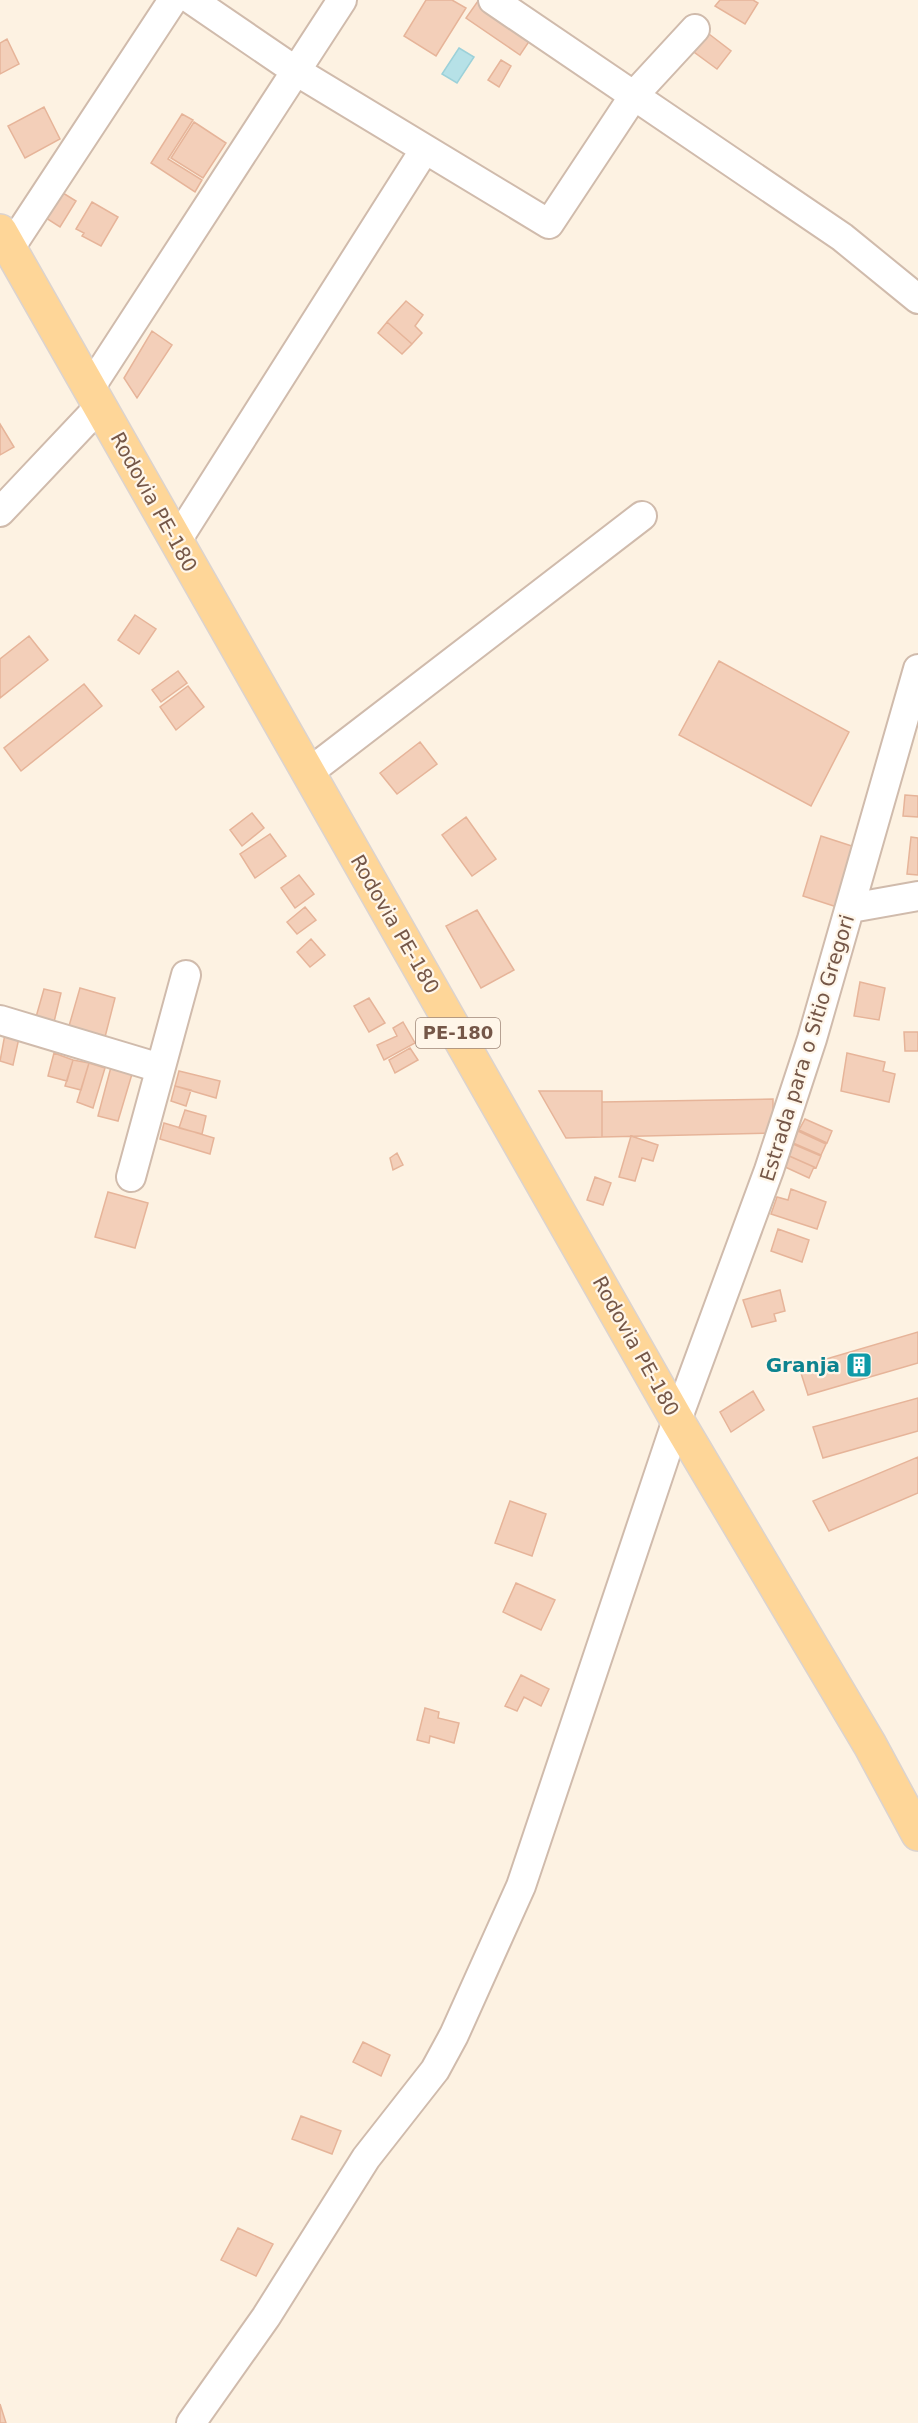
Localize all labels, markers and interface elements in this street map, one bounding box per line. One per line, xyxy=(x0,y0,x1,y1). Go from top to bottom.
street label: Rodovia PE-180 xyxy=(106,428,202,576)
street label: Rodovia PE-180 xyxy=(346,850,444,998)
street label: Estrada para o Sitio Gregori xyxy=(755,912,859,1184)
road number: PE-180 xyxy=(416,1018,500,1048)
street label: Rodovia PE-180 xyxy=(588,1272,684,1420)
building icon: Granja xyxy=(844,1350,874,1380)
place label: Granja xyxy=(766,1353,840,1377)

